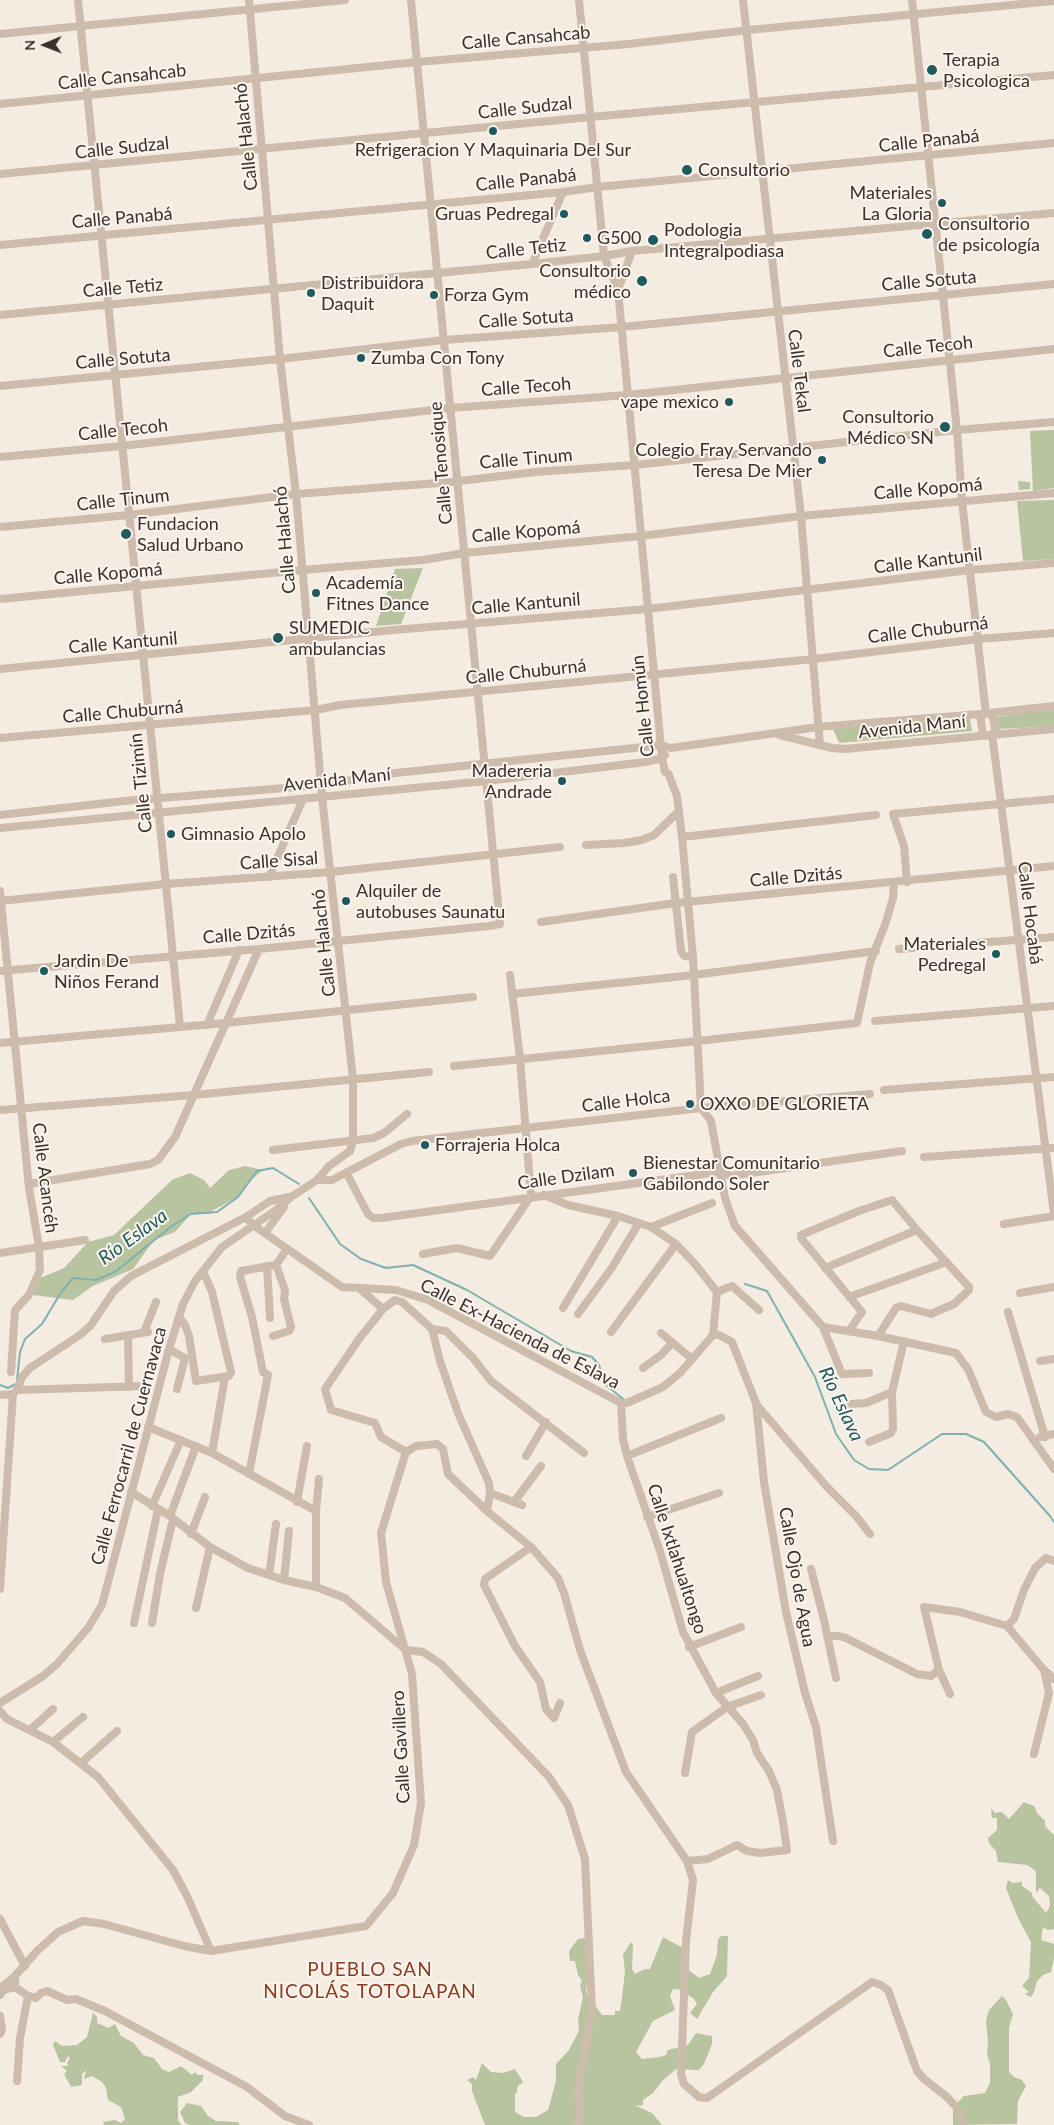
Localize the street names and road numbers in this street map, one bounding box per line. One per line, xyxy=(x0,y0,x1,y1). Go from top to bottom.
street label: Calle Cansahcab xyxy=(461,22,591,54)
street label: Calle Cansahcab xyxy=(57,60,187,94)
street label: Calle Halachó xyxy=(230,82,262,192)
street label: Calle Sudzal xyxy=(477,92,573,124)
street label: Calle Panabá xyxy=(878,125,980,157)
street label: Calle Sudzal xyxy=(74,132,170,164)
street label: Calle Panabá xyxy=(475,164,577,196)
street label: Calle Panabá xyxy=(71,203,173,233)
street label: Calle Tetiz xyxy=(485,234,567,264)
street label: Calle Sotuta xyxy=(881,266,977,296)
street label: Calle Tetiz xyxy=(82,274,164,302)
street label: Calle Sotuta xyxy=(478,305,574,333)
street label: Calle Tekal xyxy=(783,328,815,414)
street label: Calle Tecoh xyxy=(882,332,974,362)
street label: Calle Sotuta xyxy=(75,344,171,374)
street label: Calle Tecoh xyxy=(480,373,572,401)
street label: Calle Tenosique xyxy=(425,401,457,525)
street label: Calle Tecoh xyxy=(77,415,169,445)
street label: Calle Tinum xyxy=(479,444,573,474)
street label: Calle Kopomá xyxy=(873,473,983,505)
street label: Calle Tinum xyxy=(75,484,171,516)
street label: Calle Halachó xyxy=(270,485,300,595)
street label: Calle Kopomá xyxy=(471,516,581,548)
street label: Calle Kantunil xyxy=(872,544,984,578)
street label: Calle Kopomá xyxy=(53,558,163,590)
street label: Calle Kantunil xyxy=(471,588,581,620)
street label: Calle Chuburná xyxy=(866,612,990,648)
street label: Calle Kantunil xyxy=(68,627,178,659)
street label: Calle Homún xyxy=(627,654,659,758)
street label: Calle Chuburná xyxy=(465,655,587,689)
street label: Calle Chuburná xyxy=(62,696,184,728)
street label: Avenida Maní xyxy=(857,711,967,743)
street label: Calle Tizimín xyxy=(125,732,157,834)
street label: Avenida Maní xyxy=(282,764,392,796)
street label: Calle Sisal xyxy=(239,847,319,875)
street label: Calle Hocabá xyxy=(1013,860,1047,966)
street label: Calle Dzitás xyxy=(749,862,843,892)
street label: Calle Halachó xyxy=(308,888,340,998)
street label: Calle Dzitás xyxy=(202,919,296,949)
street label: Calle Holca xyxy=(580,1085,672,1117)
street label: Calle Acancéh xyxy=(28,1122,62,1234)
street label: Calle Dzilam xyxy=(516,1160,616,1194)
street label: Calle Ex-Hacienda de Eslava xyxy=(417,1274,623,1394)
street label: Calle Ferrocarril de Cuernavaca xyxy=(87,1325,171,1567)
street label: Calle Ixtlahualtongo xyxy=(643,1481,711,1637)
street label: Calle Ojo de Agua xyxy=(774,1505,820,1649)
street label: Calle Gavillero xyxy=(387,1690,415,1804)

